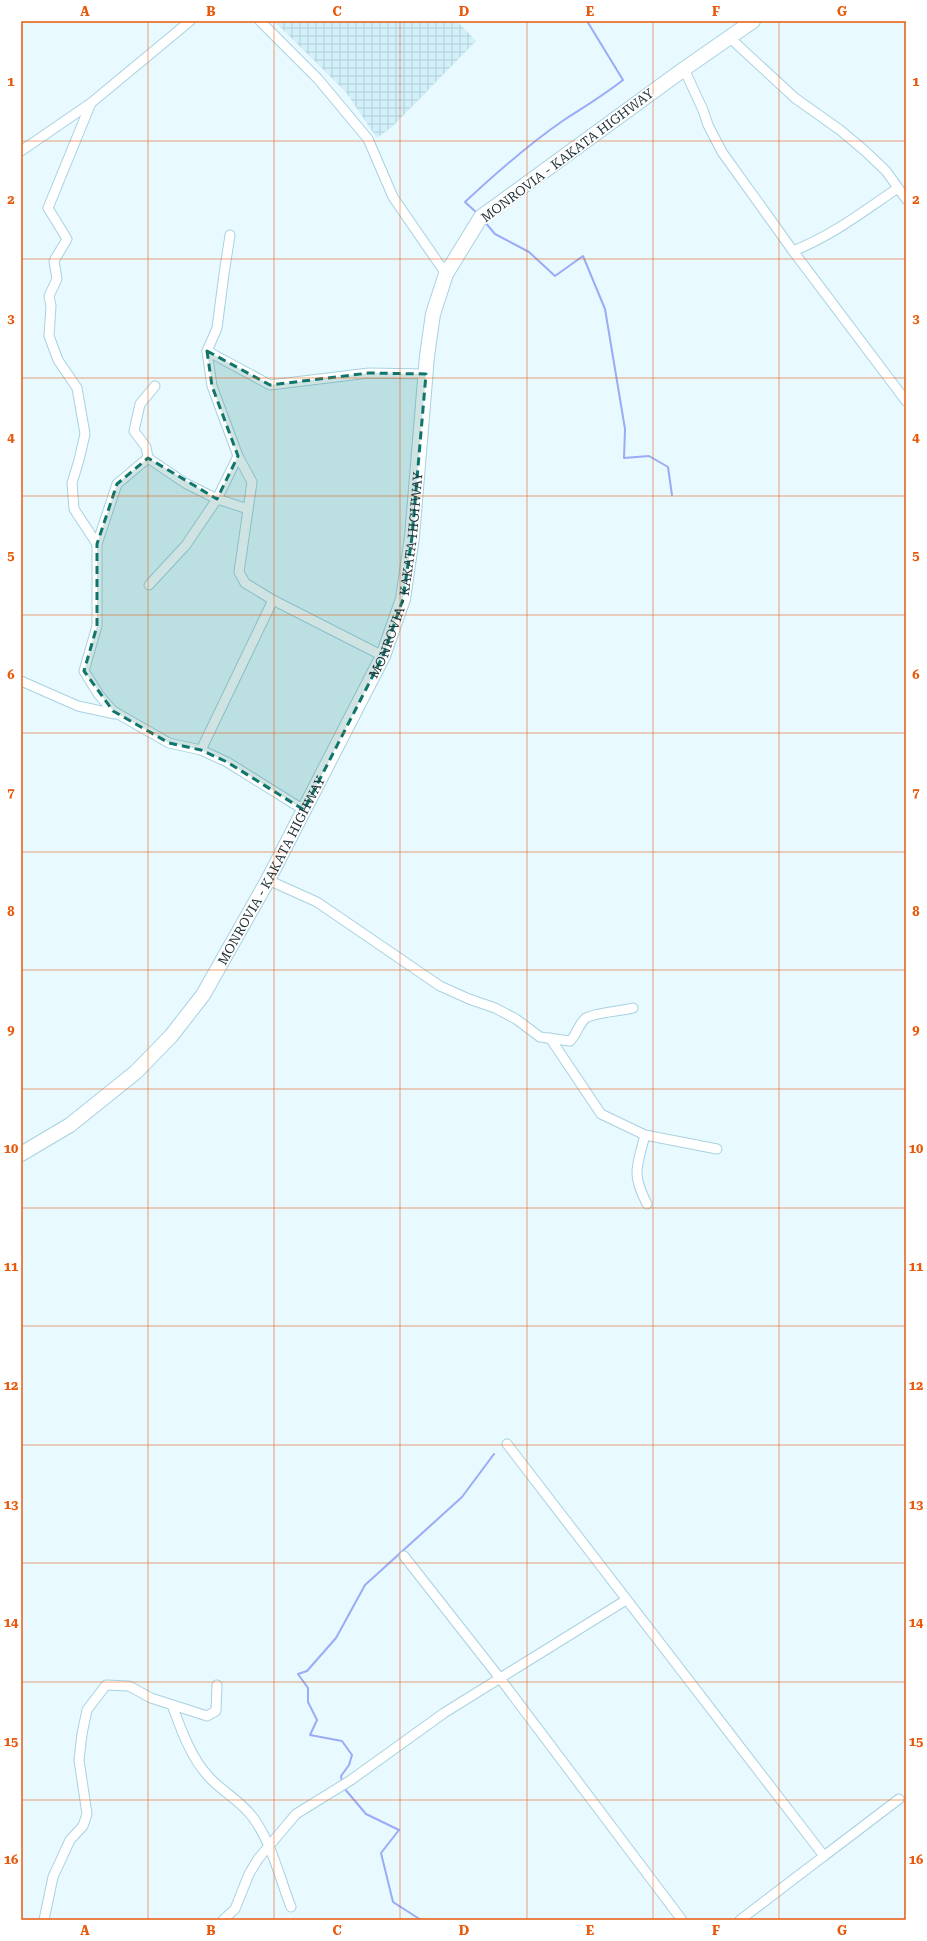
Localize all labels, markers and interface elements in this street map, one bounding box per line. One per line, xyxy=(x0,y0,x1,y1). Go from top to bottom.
text: A xyxy=(80,4,90,19)
text: B xyxy=(206,4,216,19)
text: C xyxy=(332,4,342,19)
text: D xyxy=(459,4,469,19)
text: E xyxy=(586,4,594,19)
text: F xyxy=(712,4,720,19)
text: G xyxy=(837,4,847,19)
text: 1 xyxy=(7,74,15,89)
text: 1 xyxy=(912,74,920,89)
street label: MONROVIA - KAKATA HIGHWAY xyxy=(478,86,656,225)
text: 2 xyxy=(7,192,15,207)
text: 2 xyxy=(912,192,920,207)
text: 3 xyxy=(7,311,15,326)
text: 3 xyxy=(912,311,920,326)
text: 4 xyxy=(7,430,15,445)
text: 4 xyxy=(912,430,920,445)
street label: MONROVIA - KAKATA HIGHWAY xyxy=(366,471,425,681)
text: 5 xyxy=(7,548,15,563)
text: 5 xyxy=(912,548,920,563)
text: 6 xyxy=(7,667,15,682)
text: 6 xyxy=(912,667,920,682)
street label: MONROVIA - KAKATA HIGHWAY xyxy=(215,773,328,967)
text: 7 xyxy=(7,785,15,800)
text: 7 xyxy=(912,785,920,800)
text: 8 xyxy=(7,904,15,919)
text: 8 xyxy=(912,904,920,919)
text: 9 xyxy=(7,1022,15,1037)
text: 9 xyxy=(912,1022,920,1037)
text: 10 xyxy=(4,1141,18,1156)
text: 10 xyxy=(909,1141,923,1156)
text: 11 xyxy=(4,1259,18,1274)
text: 11 xyxy=(909,1259,923,1274)
text: 12 xyxy=(4,1378,18,1393)
text: 12 xyxy=(909,1378,923,1393)
text: 13 xyxy=(4,1497,18,1512)
text: 13 xyxy=(909,1497,923,1512)
text: 14 xyxy=(4,1615,19,1630)
text: 14 xyxy=(909,1615,924,1630)
text: 15 xyxy=(4,1734,18,1749)
text: 15 xyxy=(909,1734,923,1749)
text: 16 xyxy=(4,1852,18,1867)
text: 16 xyxy=(909,1852,923,1867)
text: A xyxy=(80,1923,90,1938)
text: B xyxy=(206,1923,216,1938)
text: C xyxy=(332,1923,342,1938)
text: D xyxy=(459,1923,469,1938)
text: E xyxy=(586,1923,594,1938)
text: F xyxy=(712,1923,720,1938)
text: G xyxy=(837,1923,847,1938)

